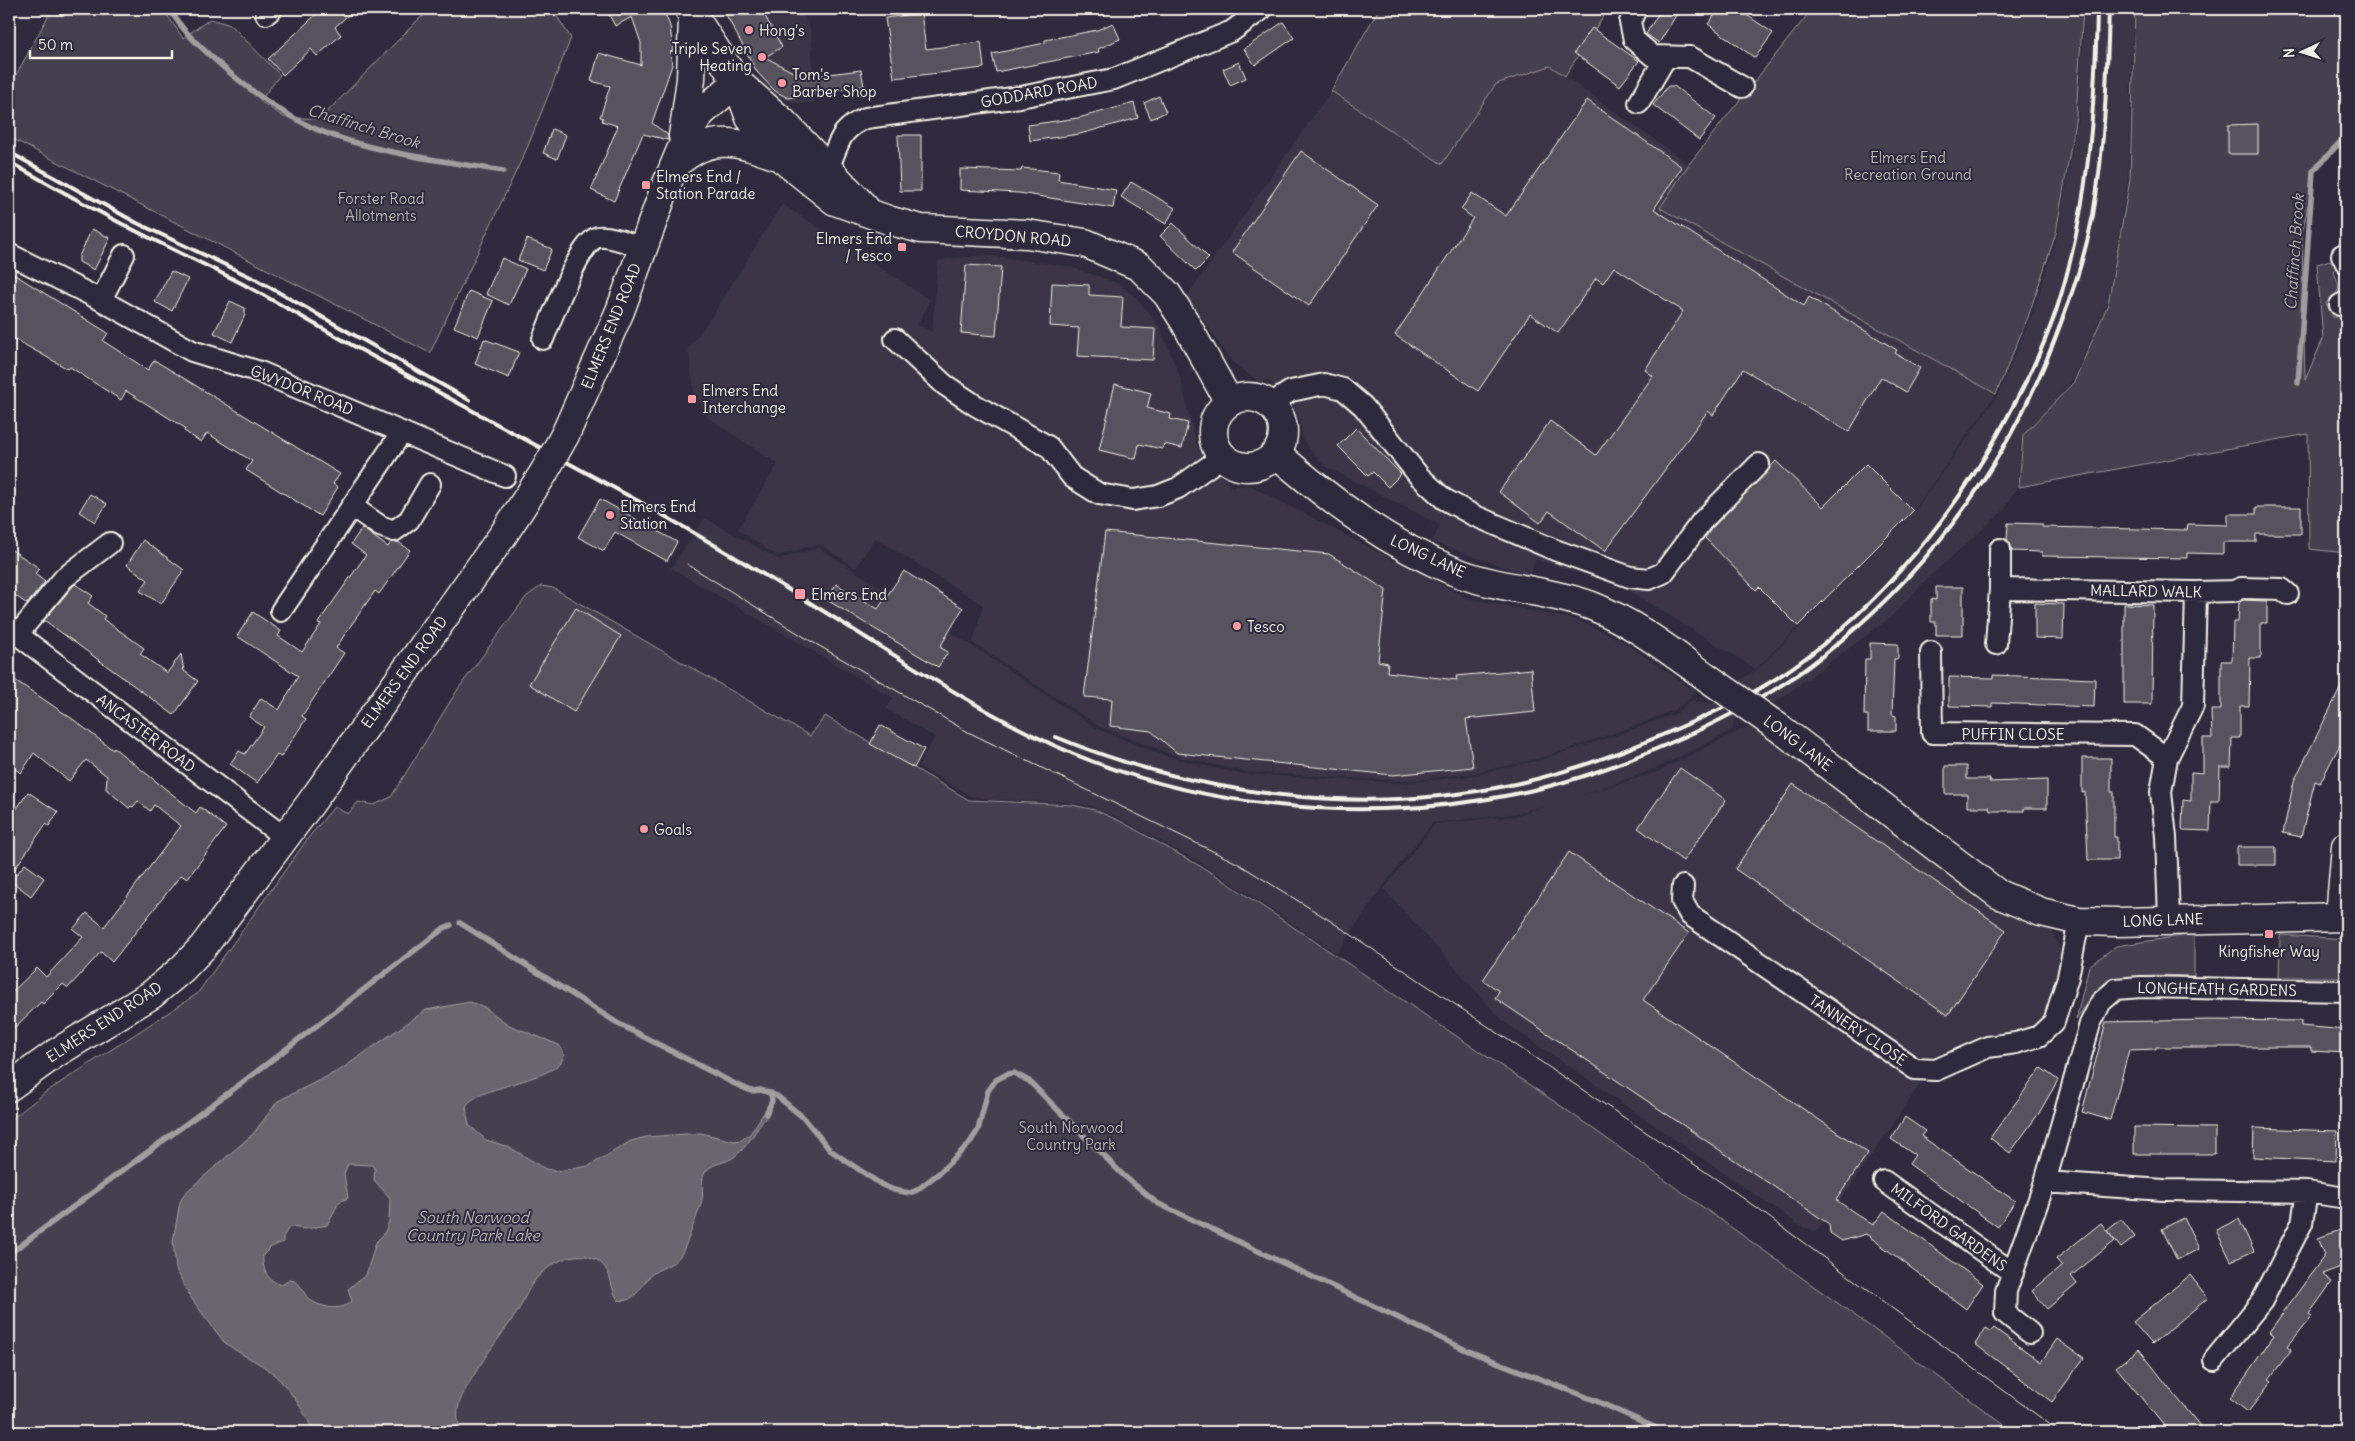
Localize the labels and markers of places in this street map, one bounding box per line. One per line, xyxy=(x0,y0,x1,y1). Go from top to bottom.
place label: Hong's xyxy=(759,21,805,40)
marker: Hong's xyxy=(743,24,755,36)
place label: Triple Seven Heating xyxy=(672,39,752,75)
marker: Triple Seven Heating xyxy=(756,51,768,63)
place label: Tom's Barber Shop xyxy=(792,65,877,101)
marker: Tom's Barber Shop xyxy=(776,77,788,89)
place label: Elmers End / Station Parade xyxy=(656,167,755,203)
marker: Elmers End / Station Parade xyxy=(640,179,652,191)
place label: Elmers End / Tesco xyxy=(816,229,892,265)
marker: Elmers End / Tesco xyxy=(896,241,908,253)
place label: Elmers End Interchange xyxy=(702,381,786,417)
marker: Elmers End Interchange xyxy=(686,393,698,405)
place label: Elmers End Station xyxy=(620,497,696,533)
marker: Elmers End Station xyxy=(604,509,616,521)
place label: Elmers End xyxy=(811,585,887,604)
marker: Elmers End xyxy=(793,587,807,601)
place label: Tesco xyxy=(1247,617,1285,636)
marker: Tesco xyxy=(1231,620,1243,632)
place label: Goals xyxy=(654,820,692,839)
marker: Goals xyxy=(638,823,650,835)
marker: Kingfisher Way xyxy=(2263,928,2275,940)
place label: Kingfisher Way xyxy=(2218,942,2320,961)

